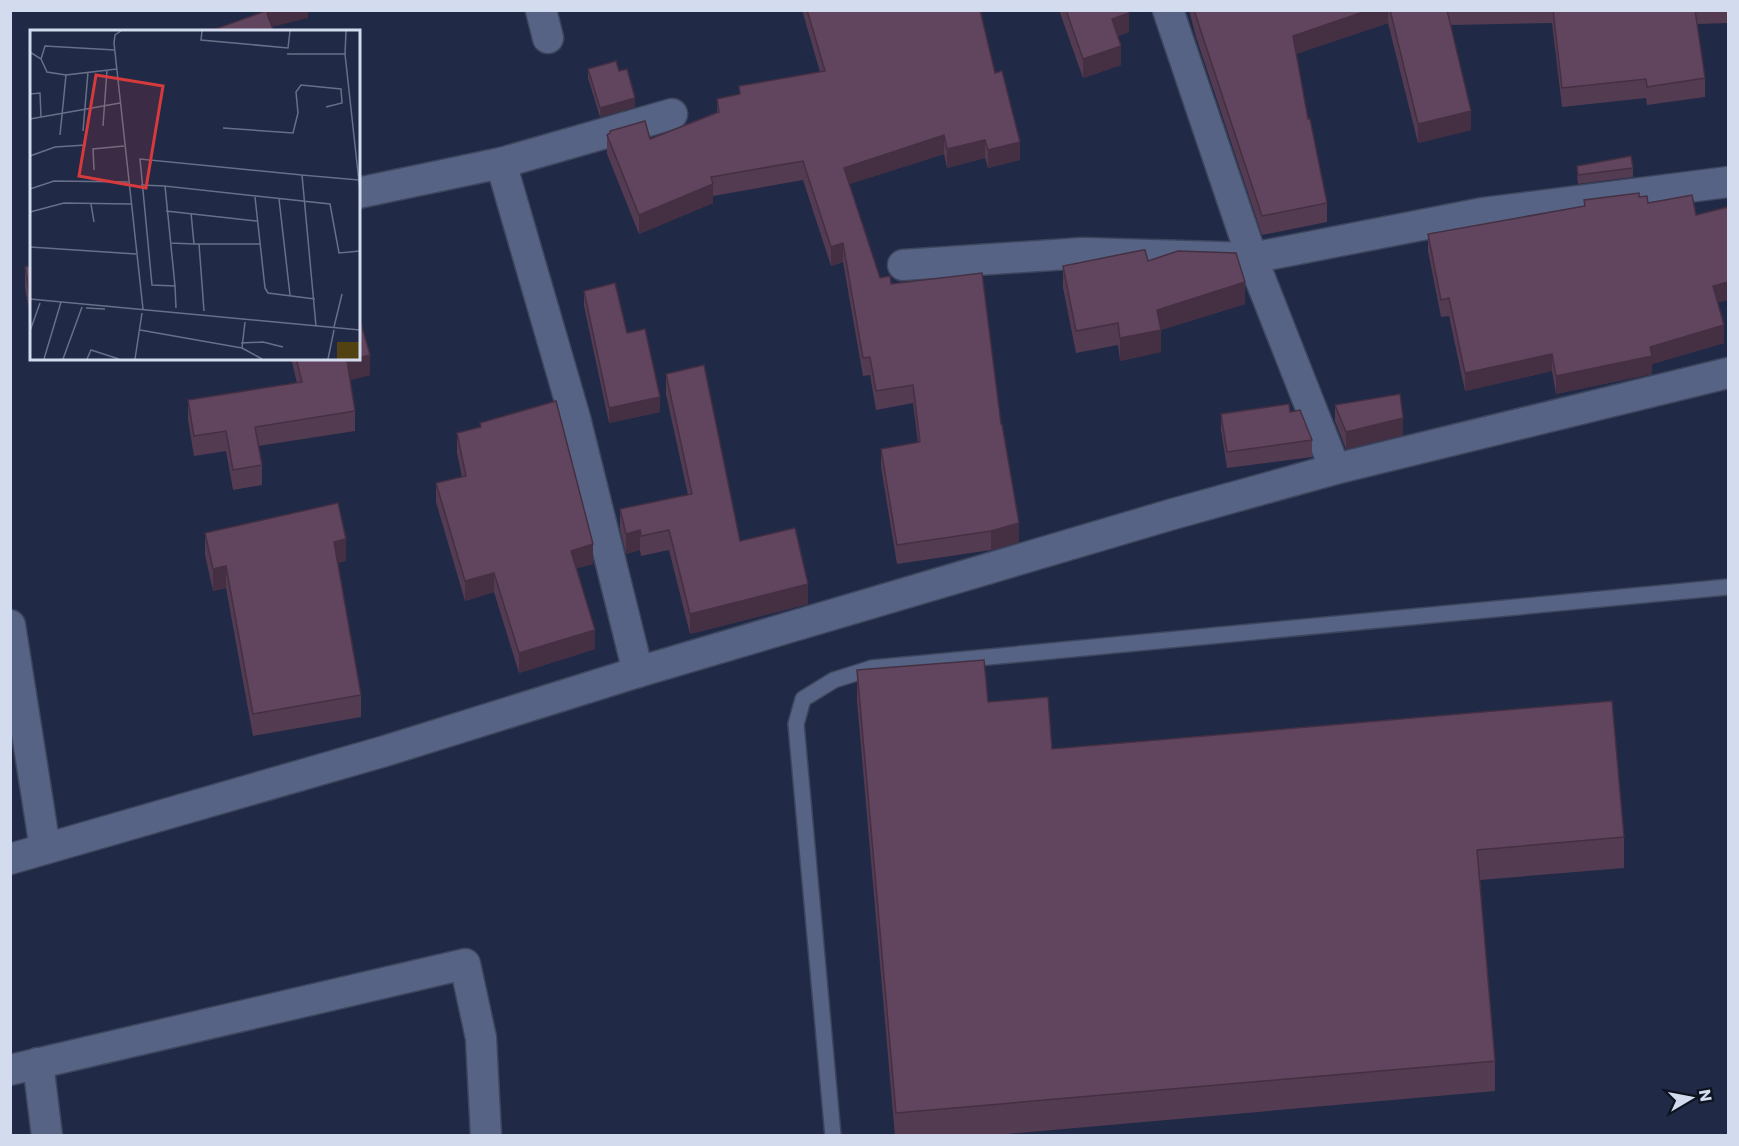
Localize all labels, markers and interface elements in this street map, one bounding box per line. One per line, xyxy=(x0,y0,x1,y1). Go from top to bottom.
inset map xyxy=(30,30,360,360)
north arrow xyxy=(1661,1068,1721,1128)
text: N xyxy=(1693,1088,1718,1103)

